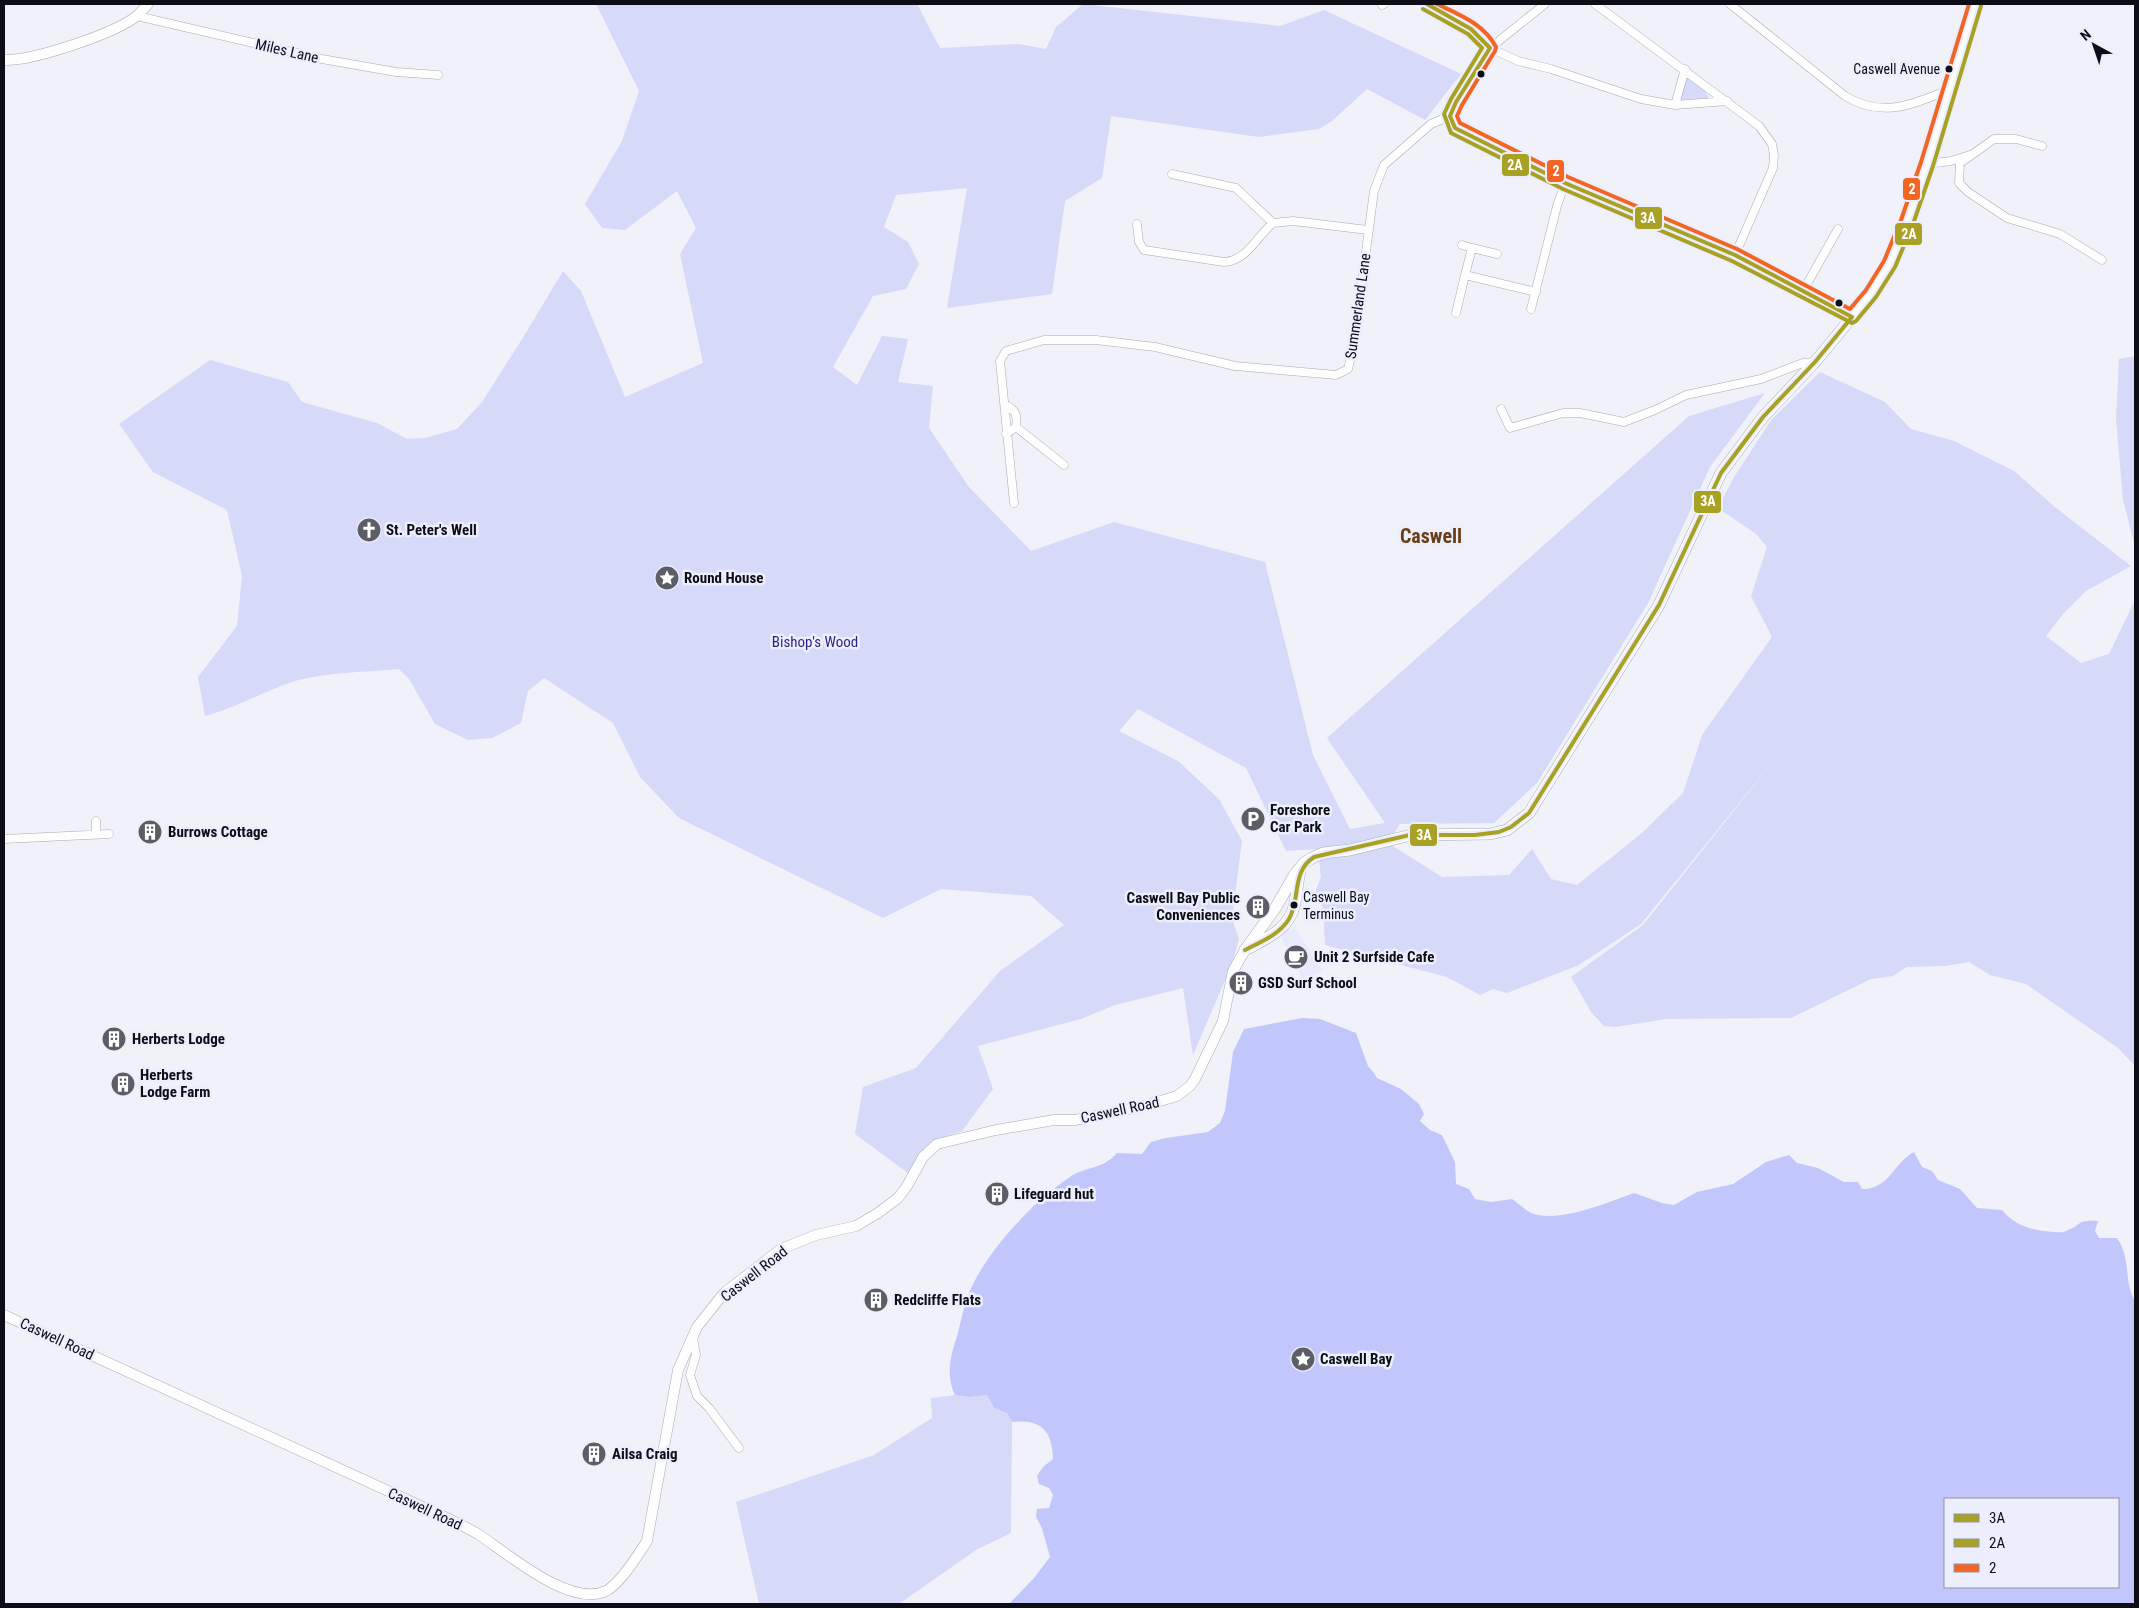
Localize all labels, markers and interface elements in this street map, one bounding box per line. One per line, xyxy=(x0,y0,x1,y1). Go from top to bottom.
north arrow xyxy=(2069,20,2119,70)
text: N xyxy=(2077,26,2094,44)
street label: Miles Lane xyxy=(254,35,320,67)
place label: Caswell Avenue xyxy=(1853,61,1940,77)
marker: Caswell Avenue xyxy=(1944,64,1954,74)
unlabelled marker xyxy=(1476,69,1486,79)
line badge: 2A xyxy=(1501,153,1530,177)
text: 2A xyxy=(1507,157,1523,173)
line badge: 2 xyxy=(1546,159,1565,183)
text: 2 xyxy=(1552,163,1560,179)
line badge: 2 xyxy=(1902,177,1921,201)
text: 2 xyxy=(1908,181,1916,197)
line badge: 3A xyxy=(1634,206,1663,230)
text: 3A xyxy=(1640,210,1656,226)
line badge: 2A xyxy=(1894,222,1923,246)
text: 2A xyxy=(1901,226,1917,242)
street label: Summerland Lane xyxy=(1342,252,1374,360)
unlabelled marker xyxy=(1834,298,1844,308)
line badge: 3A xyxy=(1693,490,1722,514)
text: 3A xyxy=(1700,493,1716,509)
church icon: St. Peter's Well xyxy=(356,517,382,543)
place label: St. Peter's Well xyxy=(386,521,477,539)
district label: Caswell xyxy=(1400,524,1462,548)
place icon: Round House xyxy=(654,565,680,591)
place label: Round House xyxy=(684,569,763,587)
park label: Bishop's Wood xyxy=(772,633,858,651)
place label: Foreshore Car Park xyxy=(1270,801,1330,836)
parking icon: Foreshore Car Park xyxy=(1240,806,1266,832)
building icon: Burrows Cottage xyxy=(137,819,163,845)
place label: Burrows Cottage xyxy=(168,823,268,841)
line badge: 3A xyxy=(1409,823,1438,847)
text: 3A xyxy=(1416,827,1432,843)
place label: Caswell Bay Public Conveniences xyxy=(1127,889,1240,924)
place label: Caswell Bay Terminus xyxy=(1303,889,1370,922)
building icon: Caswell Bay Public Conveniences xyxy=(1245,894,1271,920)
marker: Caswell Bay Terminus xyxy=(1289,900,1299,910)
cafe icon: Unit 2 Surfside Cafe xyxy=(1283,944,1309,970)
place label: Unit 2 Surfside Cafe xyxy=(1314,948,1435,966)
building icon: GSD Surf School xyxy=(1228,970,1254,996)
place label: GSD Surf School xyxy=(1258,974,1357,992)
building icon: Herberts Lodge xyxy=(101,1026,127,1052)
place label: Herberts Lodge xyxy=(132,1030,225,1048)
place label: Herberts Lodge Farm xyxy=(140,1066,210,1101)
building icon: Herberts Lodge Farm xyxy=(110,1071,136,1097)
street label: Caswell Road xyxy=(1079,1093,1161,1127)
building icon: Lifeguard hut xyxy=(984,1181,1010,1207)
place label: Lifeguard hut xyxy=(1014,1185,1094,1203)
street label: Caswell Road xyxy=(717,1242,791,1306)
building icon: Redcliffe Flats xyxy=(863,1287,889,1313)
place label: Redcliffe Flats xyxy=(894,1291,981,1309)
street label: Caswell Road xyxy=(17,1314,97,1364)
place icon: Caswell Bay xyxy=(1290,1346,1316,1372)
place label: Caswell Bay xyxy=(1320,1350,1392,1368)
building icon: Ailsa Craig xyxy=(581,1441,607,1467)
place label: Ailsa Craig xyxy=(612,1445,678,1463)
street label: Caswell Road xyxy=(385,1484,465,1534)
legend xyxy=(1944,1498,2119,1588)
text: 3A xyxy=(1989,1509,2005,1527)
text: 2A xyxy=(1989,1534,2005,1552)
text: 2 xyxy=(1989,1559,1996,1577)

